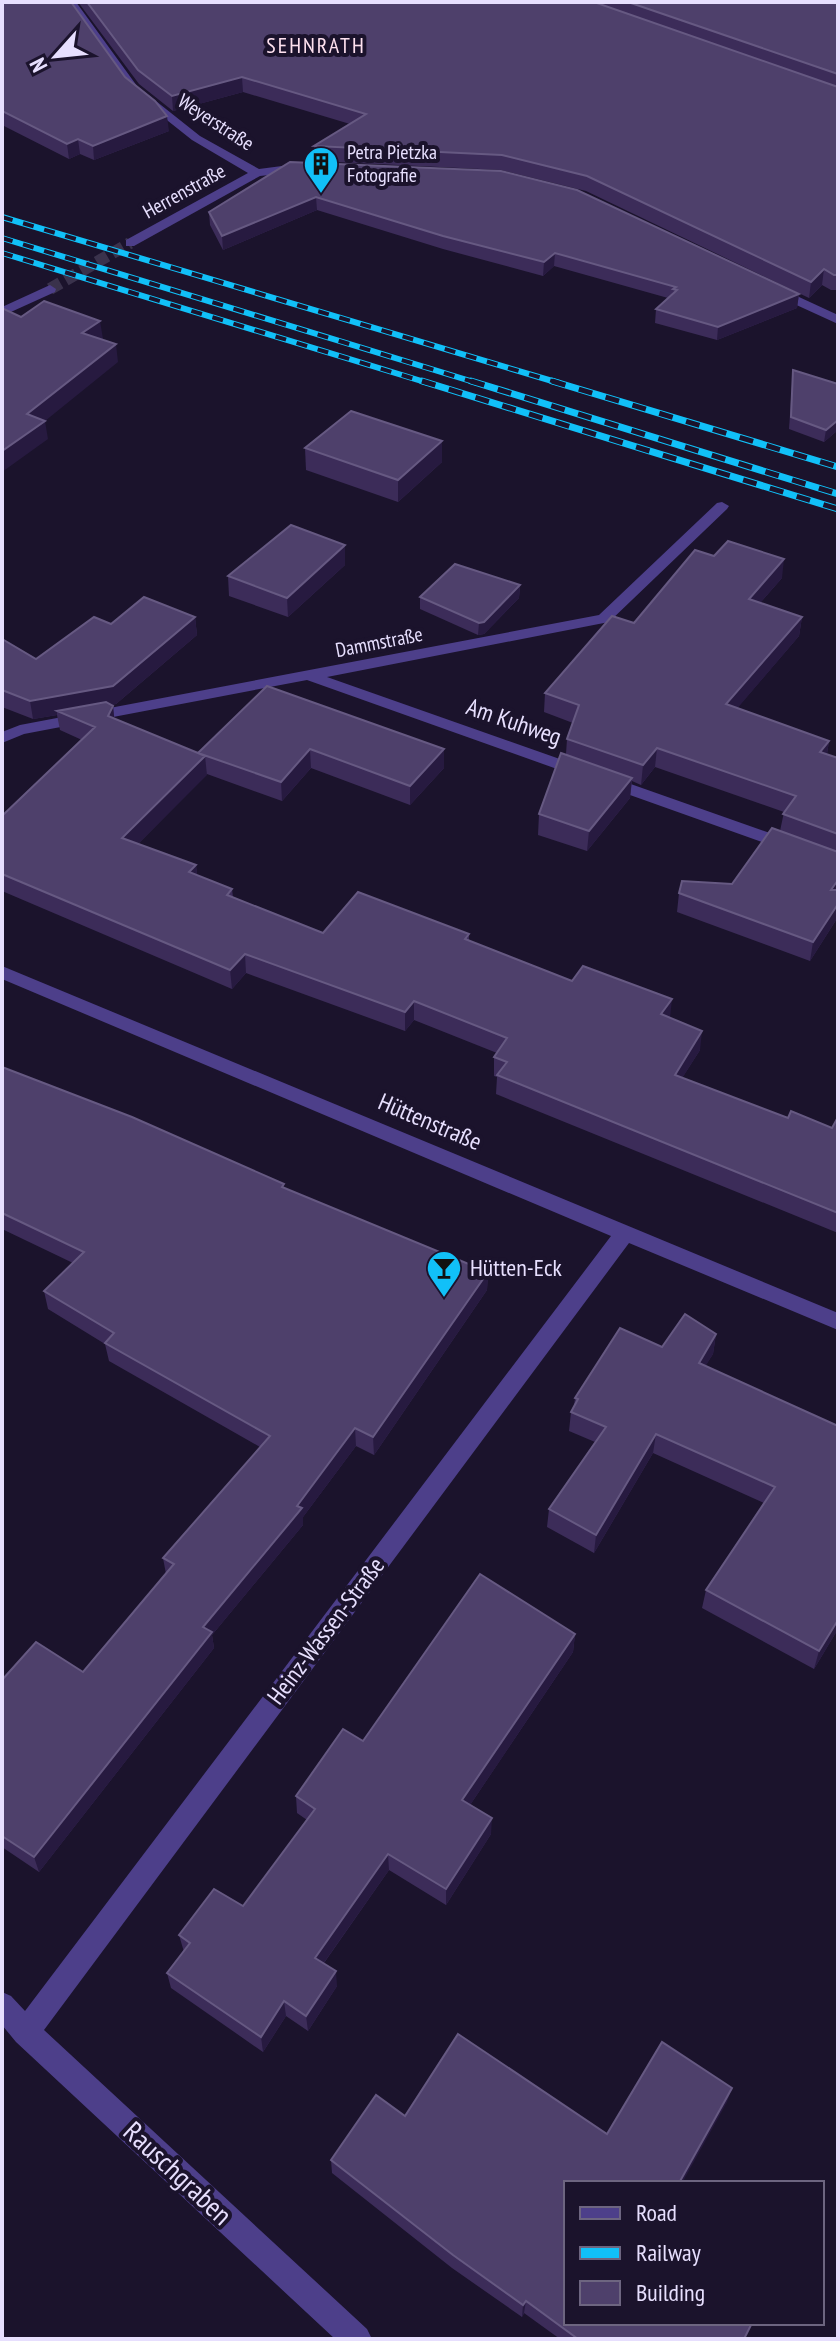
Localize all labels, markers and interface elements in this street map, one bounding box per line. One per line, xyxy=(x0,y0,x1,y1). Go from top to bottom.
north arrow xyxy=(16,16,96,96)
district label: SEHNRATH xyxy=(266,31,366,59)
text: N xyxy=(23,53,53,77)
street label: Weyerstraße xyxy=(173,88,259,156)
place label: Petra Pietzka Fotografie xyxy=(347,139,437,188)
building icon: Petra Pietzka Fotografie xyxy=(302,145,340,195)
street label: Herrenstraße xyxy=(138,158,230,224)
street label: Dammstraße xyxy=(333,621,425,663)
street label: Am Kuhweg xyxy=(463,691,566,752)
street label: Hüttenstraße xyxy=(374,1086,487,1157)
bar icon: Hütten-Eck xyxy=(425,1249,463,1299)
place label: Hütten-Eck xyxy=(470,1252,563,1283)
street label: Heinz-Wassen-Straße xyxy=(260,1551,391,1711)
street label: Rauschgraben xyxy=(116,2113,241,2232)
legend xyxy=(564,2181,824,2325)
text: Road xyxy=(636,2197,677,2228)
text: Railway xyxy=(636,2237,701,2268)
text: Building xyxy=(636,2277,705,2308)

